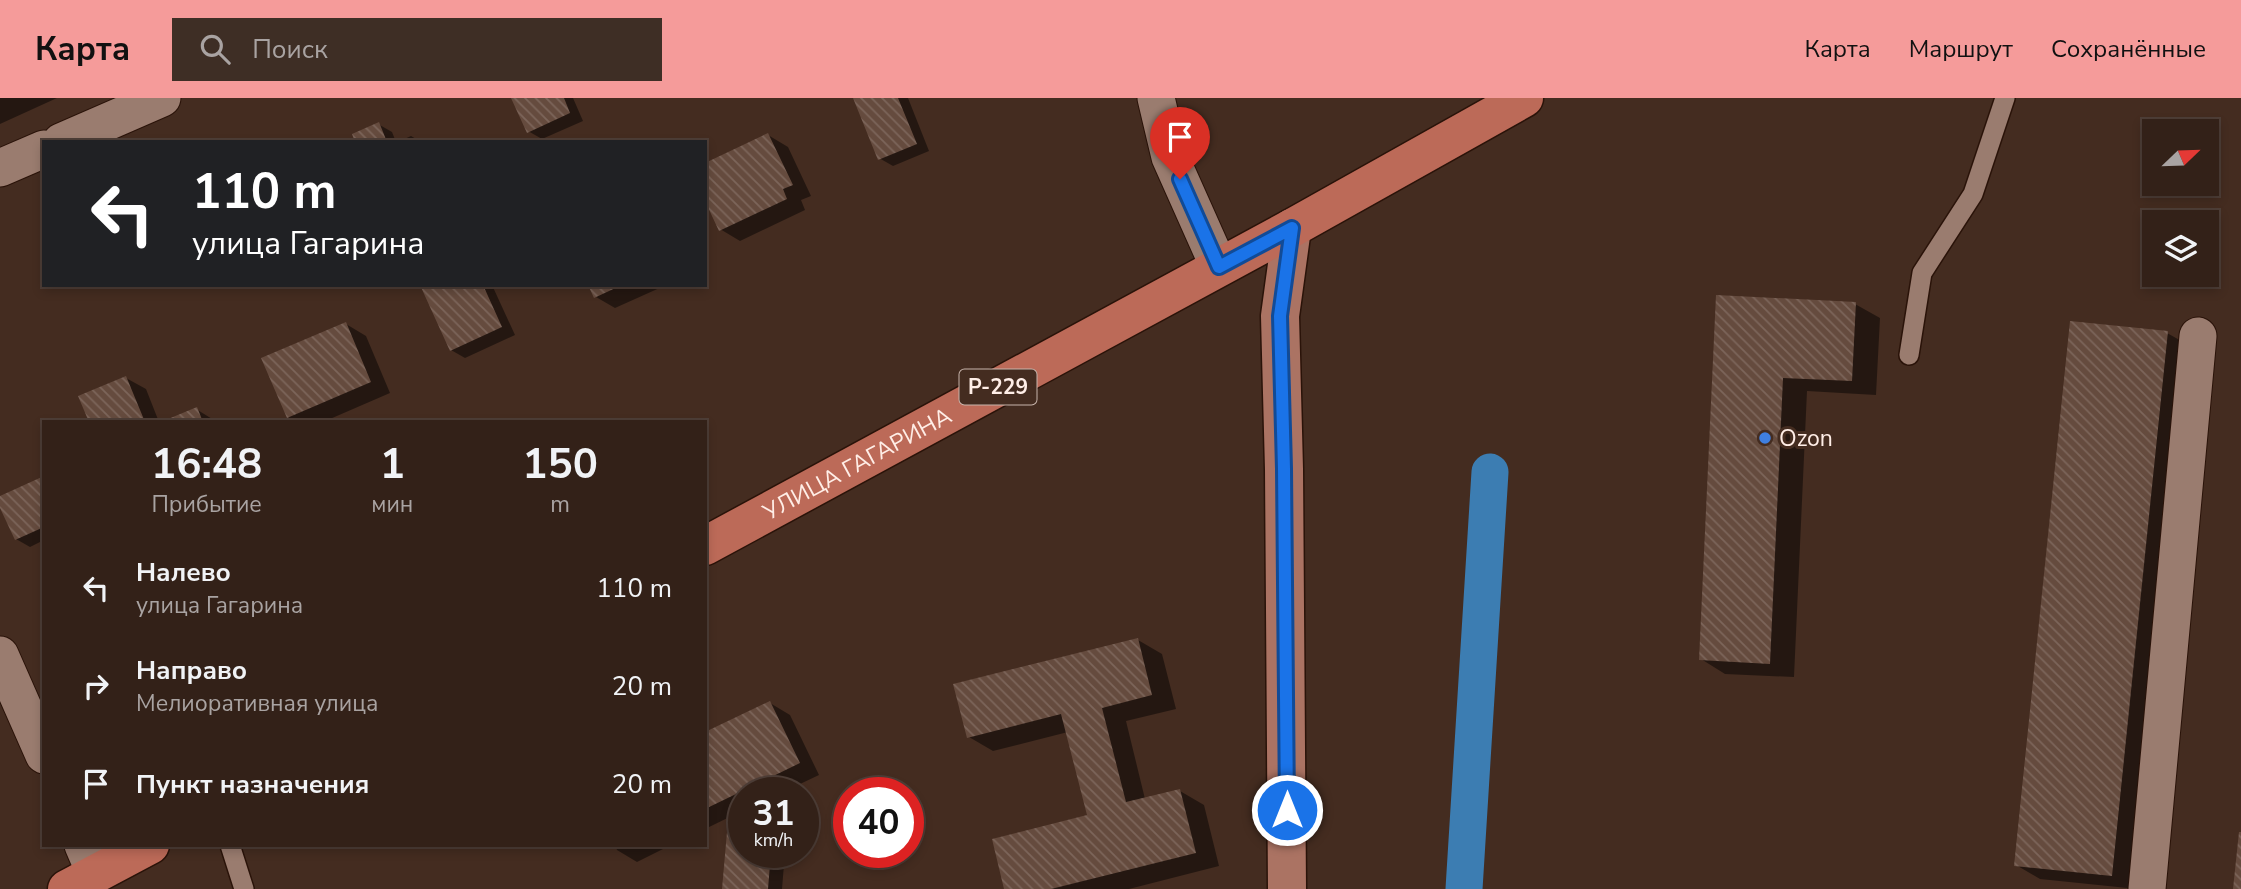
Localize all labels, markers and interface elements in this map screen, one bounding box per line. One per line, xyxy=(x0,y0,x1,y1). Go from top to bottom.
search box xyxy=(172,18,662,81)
text: Карта xyxy=(35,27,130,72)
icon: search xyxy=(196,30,234,68)
text: Поиск xyxy=(252,32,328,67)
text: Карта xyxy=(1805,33,1871,65)
text: Маршрут xyxy=(1909,33,2013,65)
text: Сохранённые xyxy=(2051,33,2206,65)
pin xyxy=(1150,107,1210,179)
icon: arrive xyxy=(1161,118,1199,156)
north arrow xyxy=(2142,119,2219,196)
map controls xyxy=(2142,119,2219,287)
text: 110 m xyxy=(192,158,336,225)
icon: left xyxy=(77,168,168,259)
button: layers xyxy=(2142,210,2219,287)
text: улица Гагарина xyxy=(192,222,425,265)
road number: Р-229 xyxy=(960,370,1036,404)
street label: УЛИЦА ГАГАРИНА xyxy=(757,400,957,528)
place label: Ozon xyxy=(1779,423,1833,454)
marker: Ozon xyxy=(1757,430,1773,446)
text: 16:48 xyxy=(151,436,262,493)
text: 1 xyxy=(380,436,405,493)
text: 150 xyxy=(522,436,598,493)
text: Прибытие xyxy=(151,489,262,520)
text: мин xyxy=(371,489,413,520)
text: m xyxy=(550,489,570,520)
text: Налево xyxy=(136,555,231,590)
icon: left xyxy=(77,569,115,607)
text: 110 m xyxy=(596,571,672,606)
text: улица Гагарина xyxy=(136,590,303,621)
text: Направо xyxy=(136,653,247,688)
icon: right xyxy=(77,667,115,705)
text: 20 m xyxy=(612,669,672,704)
text: Мелиоративная улица xyxy=(136,688,378,719)
icon: arrive xyxy=(77,765,115,803)
text: Пункт назначения xyxy=(136,767,369,802)
text: 20 m xyxy=(612,767,672,802)
position arrow xyxy=(1250,773,1324,847)
speed limit sign: 40 xyxy=(833,777,924,868)
text: 31 xyxy=(752,790,795,837)
text: km/h xyxy=(754,828,793,852)

